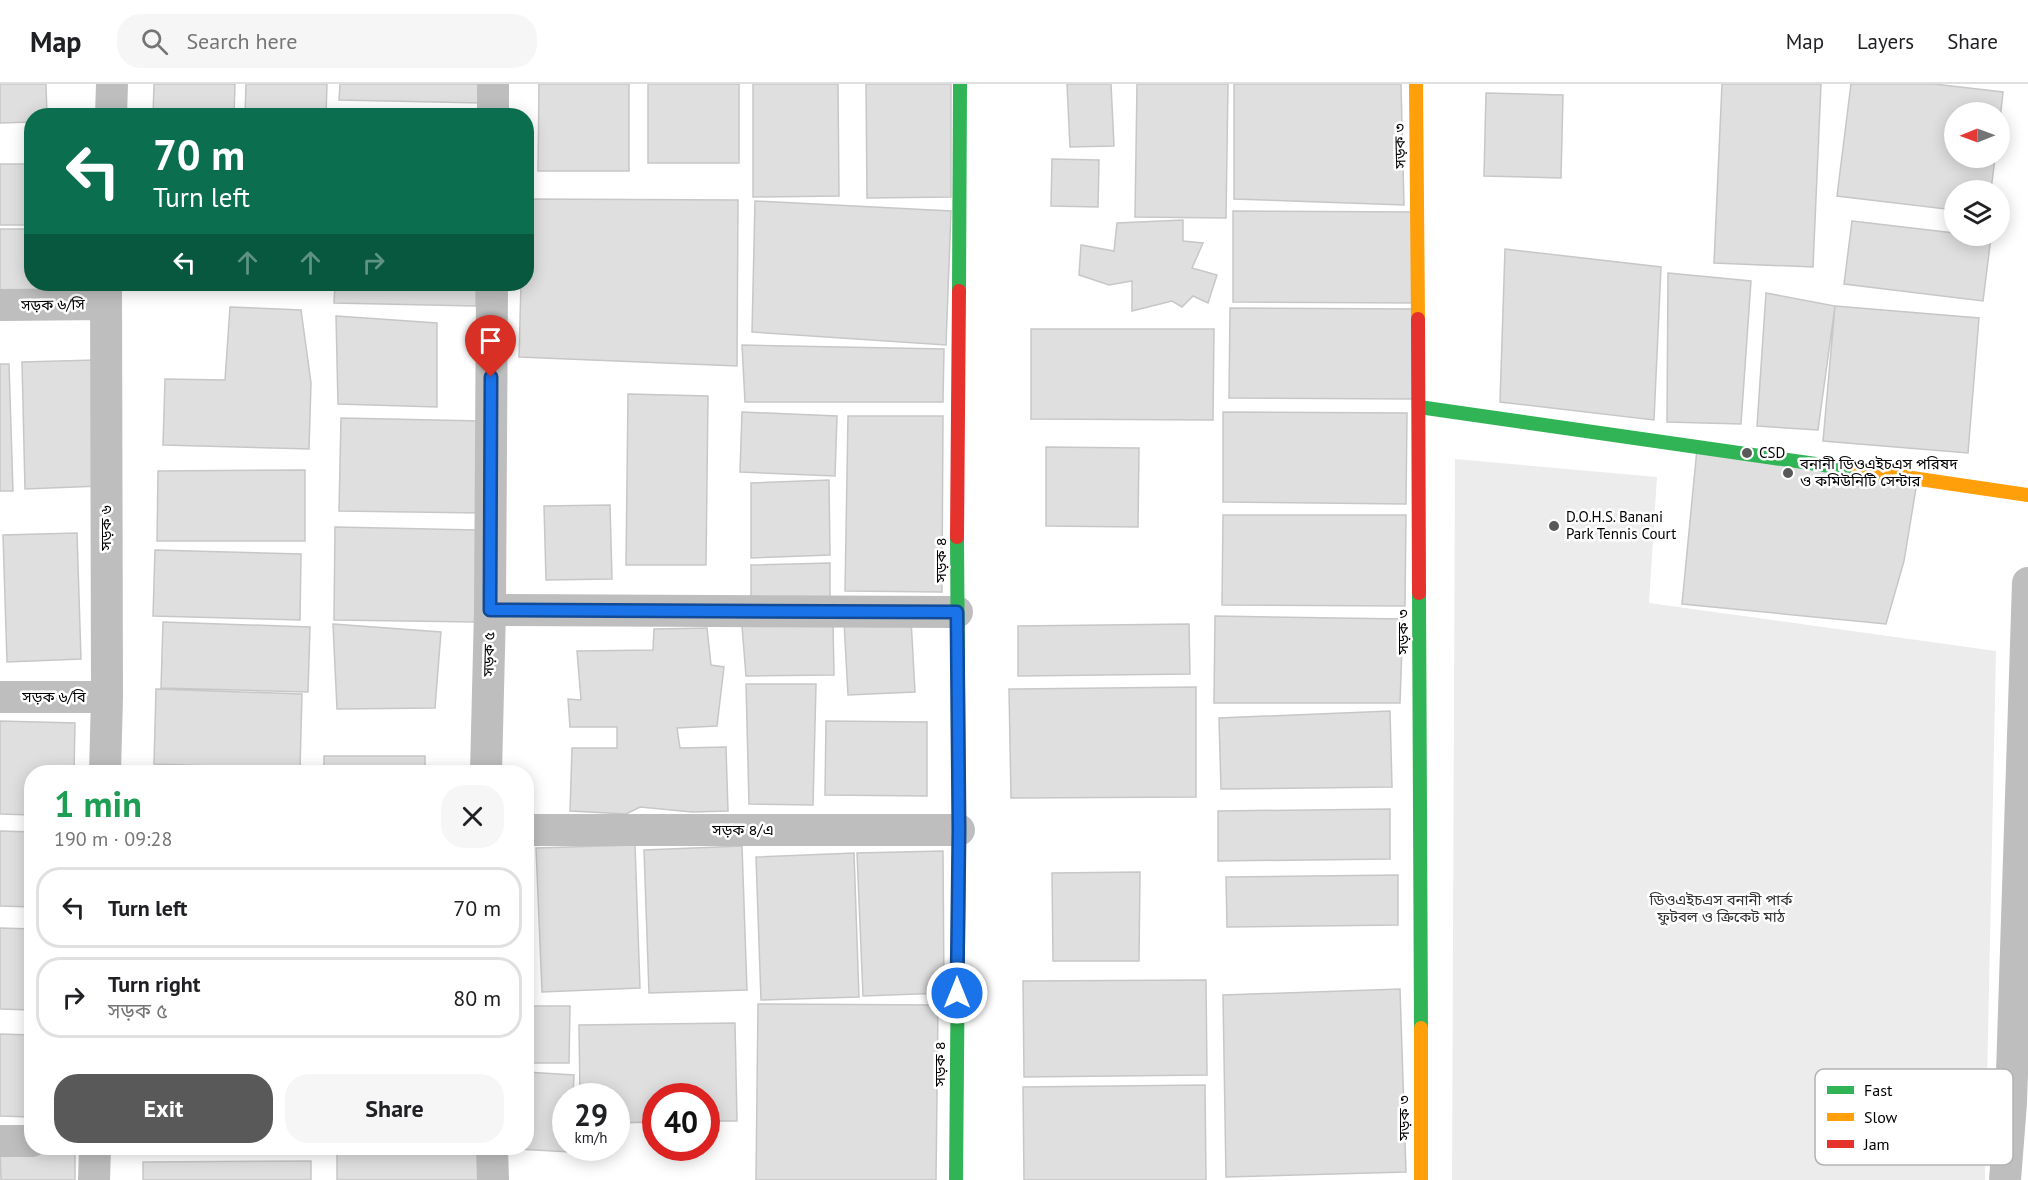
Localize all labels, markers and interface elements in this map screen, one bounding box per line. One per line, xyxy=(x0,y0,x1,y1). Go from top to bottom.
search box xyxy=(117,14,537,68)
text: Map xyxy=(30,23,81,60)
icon: search xyxy=(138,25,171,58)
text: Search here xyxy=(186,27,297,55)
text: Map xyxy=(1786,28,1824,55)
text: Layers xyxy=(1857,28,1914,55)
text: Share xyxy=(1947,28,1998,55)
north arrow xyxy=(1944,102,2010,168)
map controls xyxy=(1944,102,2010,246)
street label: সড়ক ৩ xyxy=(1390,123,1409,170)
text: 70 m xyxy=(153,127,245,182)
icon: left xyxy=(54,132,132,210)
text: Turn left xyxy=(153,180,250,214)
button: layers xyxy=(1944,180,2010,246)
icon: left xyxy=(168,246,201,279)
icon: ahead xyxy=(231,246,264,279)
icon: ahead xyxy=(294,246,327,279)
icon: right xyxy=(357,246,390,279)
street label: সড়ক ৬/সি xyxy=(20,294,86,315)
pin xyxy=(465,315,516,377)
icon: arrive xyxy=(474,324,507,357)
place label: CSD xyxy=(1759,443,1785,462)
marker: CSD xyxy=(1740,446,1754,460)
place label: বনানী ডিওএইচএস পরিষদ ও কমিউনিটি সেন্টার xyxy=(1799,454,1958,490)
marker: বনানী ডিওএইচএস পরিষদ ও কমিউনিটি সেন্টার xyxy=(1781,466,1795,480)
street label: সড়ক ৬ xyxy=(96,505,115,552)
place label: D.O.H.S. Banani Park Tennis Court xyxy=(1566,507,1676,543)
marker: D.O.H.S. Banani Park Tennis Court xyxy=(1547,519,1561,533)
street label: সড়ক ৪ xyxy=(931,537,950,584)
street label: সড়ক ৩ xyxy=(1393,609,1412,656)
street label: সড়ক ৫ xyxy=(479,631,498,678)
street label: সড়ক ৬/বি xyxy=(21,687,87,706)
text: 1 min xyxy=(54,780,142,827)
button: close xyxy=(441,785,504,848)
street label: সড়ক ৪/এ xyxy=(711,820,774,839)
text: 190 m · 09:28 xyxy=(54,826,172,852)
park label: ডিওএইচএস বনানী পার্ক ফুটবল ও ক্রিকেট মাঠ xyxy=(1649,890,1793,926)
icon: left xyxy=(57,891,90,924)
text: Turn left xyxy=(108,894,188,922)
text: 70 m xyxy=(453,894,501,922)
position arrow xyxy=(925,961,989,1025)
text: Turn right xyxy=(108,970,200,998)
icon: right xyxy=(57,981,90,1014)
text: 80 m xyxy=(453,984,501,1012)
text: সড়ক ৫ xyxy=(108,998,168,1024)
street label: সড়ক ৪ xyxy=(930,1041,949,1088)
legend xyxy=(1815,1069,2013,1165)
button: Exit xyxy=(54,1074,273,1143)
button: Share xyxy=(285,1074,504,1143)
text: Fast xyxy=(1864,1080,1893,1100)
speed limit sign: 40 xyxy=(642,1083,720,1161)
text: 29 xyxy=(574,1095,608,1134)
street label: সড়ক ৩ xyxy=(1394,1095,1413,1142)
text: Slow xyxy=(1864,1107,1898,1127)
text: km/h xyxy=(575,1128,607,1147)
text: Jam xyxy=(1863,1134,1890,1154)

